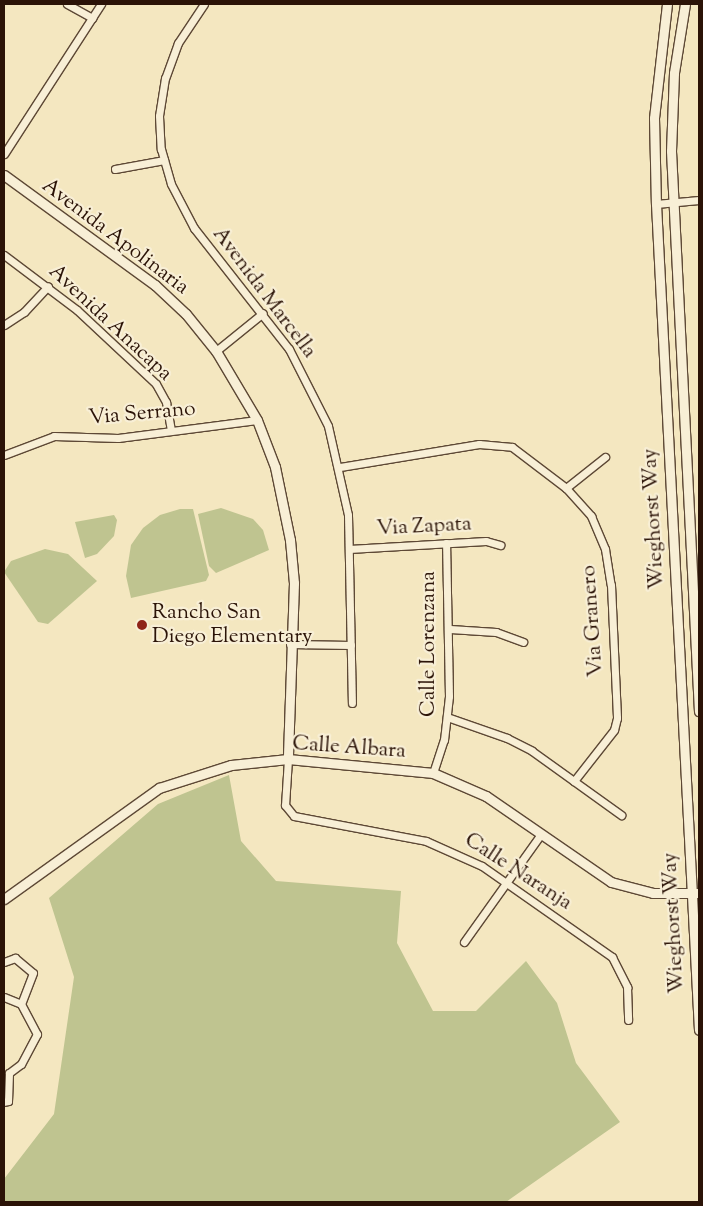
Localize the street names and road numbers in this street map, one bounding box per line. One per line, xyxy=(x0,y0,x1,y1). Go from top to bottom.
street label: Avenida Apolinaria xyxy=(37,174,193,300)
street label: Avenida Marcella xyxy=(207,223,321,363)
street label: Avenida Anacapa xyxy=(43,259,177,387)
street label: Via Serrano xyxy=(87,397,197,431)
street label: Wieghorst Way xyxy=(638,448,670,590)
street label: Via Zapata xyxy=(376,512,472,542)
street label: Via Granero xyxy=(577,564,609,678)
street label: Calle Lorenzana xyxy=(416,571,442,717)
street label: Calle Albara xyxy=(291,731,407,765)
street label: Calle Naranja xyxy=(459,828,577,916)
street label: Wieghorst Way xyxy=(658,852,690,994)

